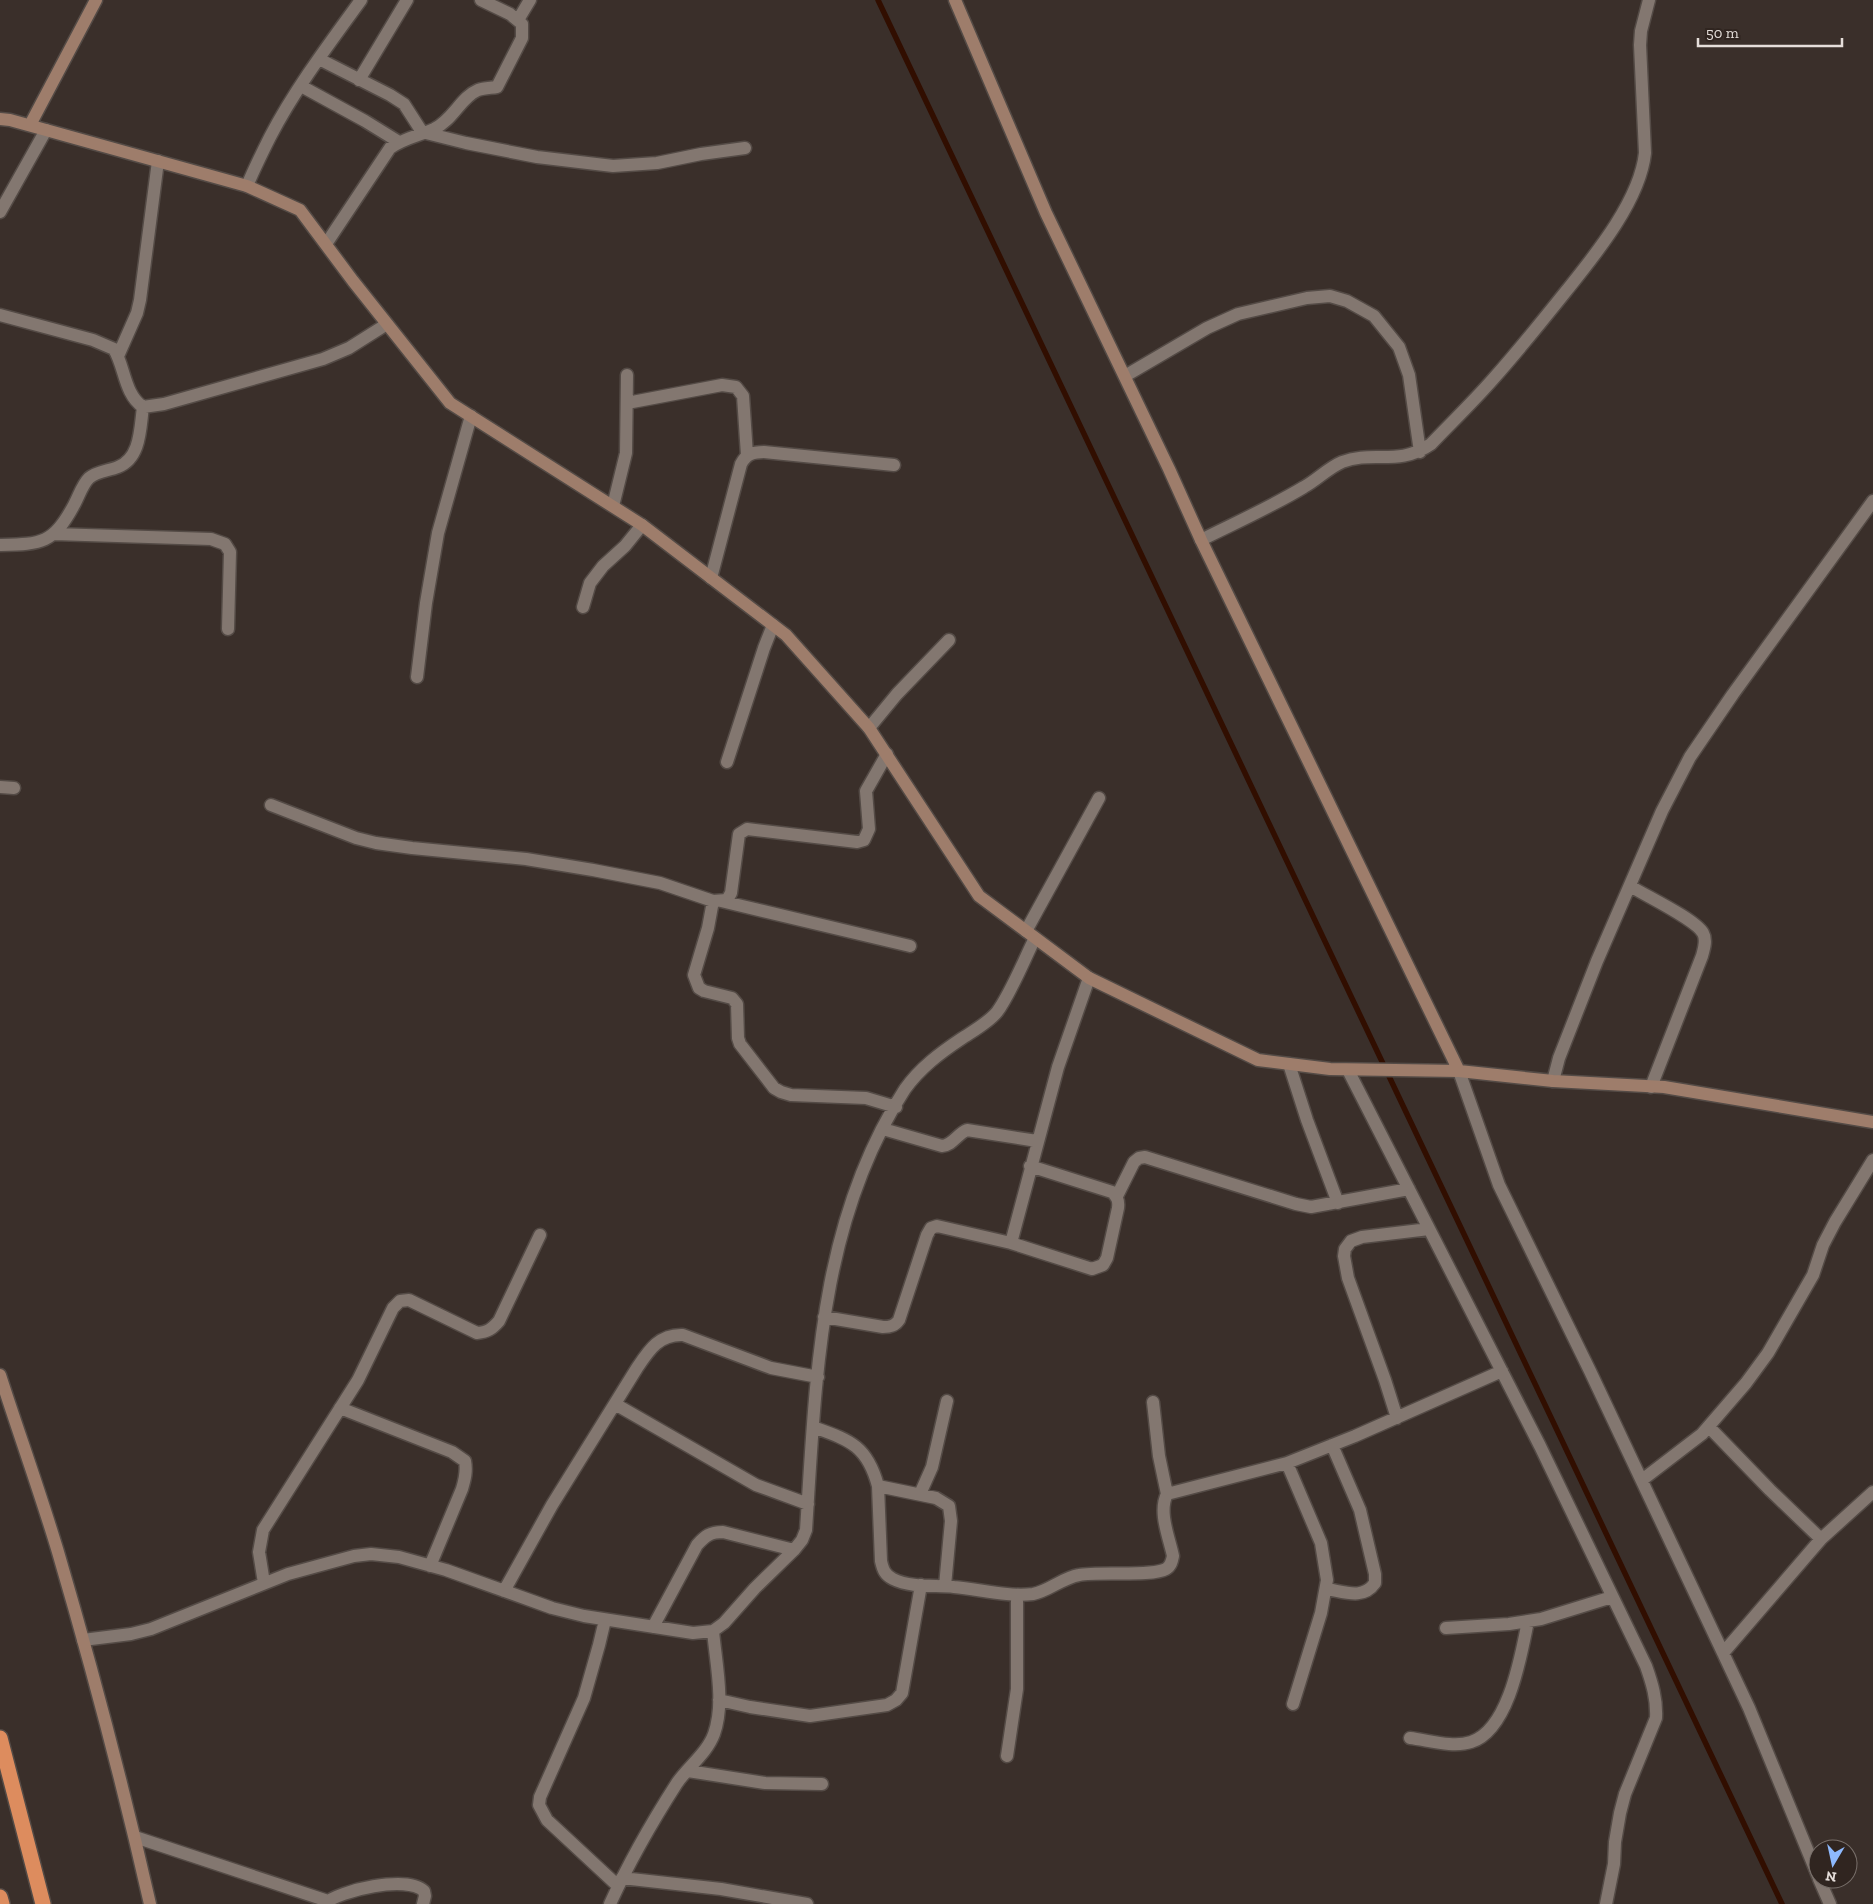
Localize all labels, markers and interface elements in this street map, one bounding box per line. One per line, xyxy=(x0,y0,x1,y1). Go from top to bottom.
scale bar xyxy=(1698,15,1842,47)
text: 50 m xyxy=(1706,24,1739,42)
north arrow xyxy=(1808,1839,1858,1889)
text: N xyxy=(1824,1867,1838,1886)

